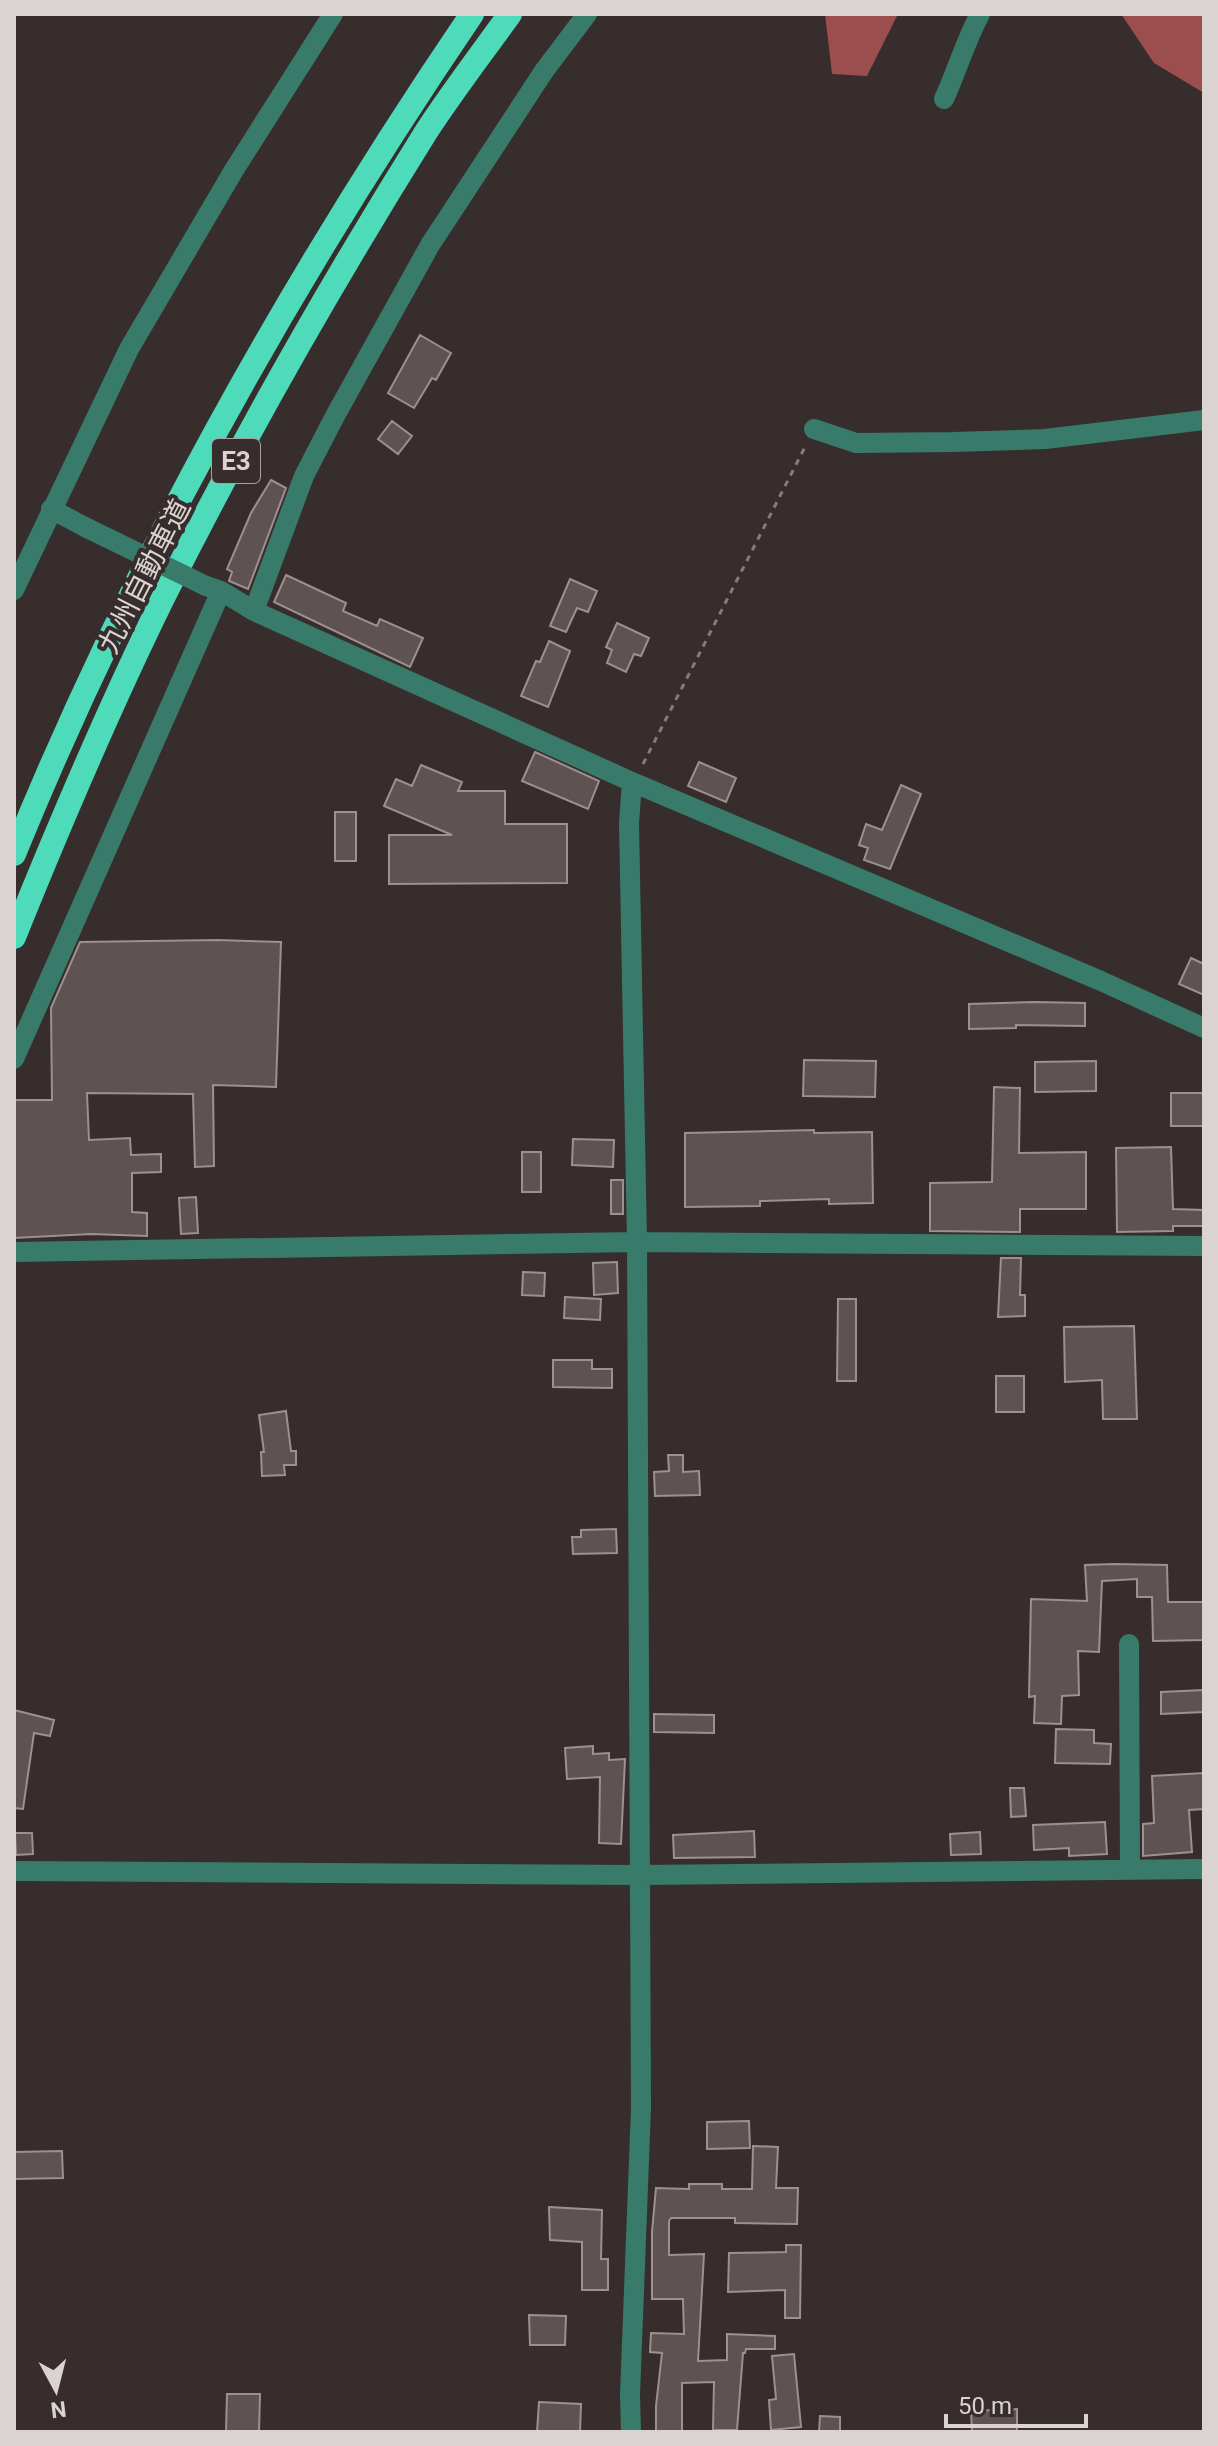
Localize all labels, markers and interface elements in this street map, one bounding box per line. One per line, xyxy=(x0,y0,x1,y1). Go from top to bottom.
road number: E3 xyxy=(212,439,260,483)
street label: 九州自動車道 xyxy=(92,494,197,659)
north arrow xyxy=(16,2350,96,2430)
scale bar xyxy=(946,2378,1086,2428)
text: 50 m xyxy=(958,2392,1012,2420)
text: N xyxy=(49,2396,68,2423)

